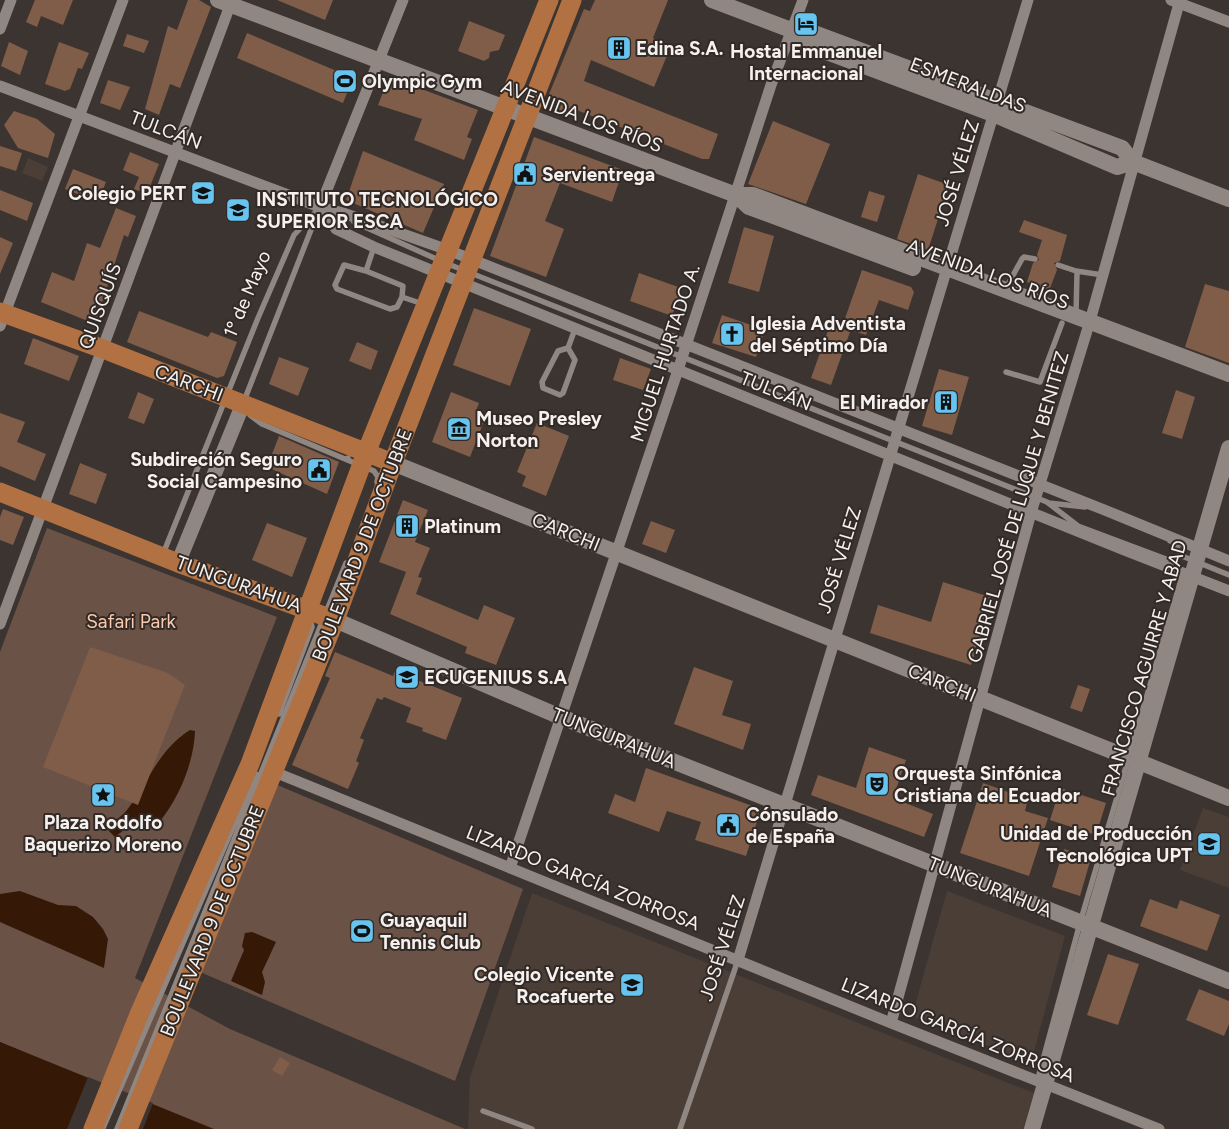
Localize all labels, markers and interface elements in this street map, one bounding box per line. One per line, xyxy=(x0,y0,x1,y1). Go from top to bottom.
hotel icon: Hostal Emmanuel Internacional xyxy=(793,11,819,37)
building icon: Edina S.A. xyxy=(606,35,632,61)
place label: Edina S.A. xyxy=(636,37,723,60)
place label: Hostal Emmanuel Internacional xyxy=(730,40,882,85)
street label: ESMERALDAS xyxy=(907,52,1029,118)
sports icon: Olympic Gym xyxy=(332,68,358,94)
place label: Olympic Gym xyxy=(362,70,482,93)
street label: AVENIDA LOS RÍOS xyxy=(498,75,666,157)
street label: TULCÁN xyxy=(127,106,205,154)
street label: JOSÉ VÉLEZ xyxy=(930,117,984,229)
public building icon: Servientrega xyxy=(512,161,538,187)
place label: Servientrega xyxy=(542,163,655,186)
school or university icon: Colegio PERT xyxy=(190,180,216,206)
place label: Colegio PERT xyxy=(68,182,186,205)
place label: INSTITUTO TECNOLÓGICO SUPERIOR ESCA xyxy=(256,188,498,233)
school or university icon: INSTITUTO TECNOLÓGICO SUPERIOR ESCA xyxy=(225,197,251,223)
street label: AVENIDA LOS RÍOS xyxy=(904,234,1072,314)
street label: 1º de Mayo xyxy=(218,247,276,341)
street label: QUISQUÍS xyxy=(74,260,126,352)
street label: MIGUEL HURTADO A. xyxy=(625,261,705,445)
place label: Iglesia Adventista del Séptimo Día xyxy=(750,312,906,357)
church icon: Iglesia Adventista del Séptimo Día xyxy=(719,321,745,347)
street label: GABRIEL JOSÉ DE LUQUE Y BENITEZ xyxy=(962,349,1074,665)
street label: CARCHI xyxy=(151,359,227,407)
street label: TULCÁN xyxy=(737,366,815,416)
building icon: El Mirador xyxy=(933,389,959,415)
place label: El Mirador xyxy=(839,391,928,414)
place label: Museo Presley Norton xyxy=(476,407,602,452)
museum icon: Museo Presley Norton xyxy=(446,416,472,442)
street label: BOULEVARD 9 DE OCTUBRE xyxy=(307,425,417,665)
place label: Subdireción Seguro Social Campesino xyxy=(130,448,302,493)
public building icon: Subdireción Seguro Social Campesino xyxy=(306,457,332,483)
street label: JOSÉ VÉLEZ xyxy=(812,504,866,616)
street label: CARCHI xyxy=(529,508,603,556)
building icon: Platinum xyxy=(394,513,420,539)
place label: Platinum xyxy=(424,515,501,538)
street label: FRANCISCO AGUIRRE Y ABAD xyxy=(1096,537,1192,799)
street label: TUNGURAHUA xyxy=(173,551,305,617)
park label: Safari Park xyxy=(86,610,177,633)
street label: CARCHI xyxy=(905,659,979,707)
school or university icon: ECUGENIUS S.A xyxy=(394,664,420,690)
place label: ECUGENIUS S.A xyxy=(424,666,568,689)
street label: TUNGURAHUA xyxy=(549,703,680,773)
place label: Orquesta Sinfónica Cristiana del Ecuador xyxy=(894,762,1080,807)
theatre icon: Orquesta Sinfónica Cristiana del Ecuador xyxy=(864,771,890,797)
place icon: Plaza Rodolfo Baquerizo Moreno xyxy=(90,782,116,808)
street label: BOULEVARD 9 DE OCTUBRE xyxy=(155,802,269,1040)
place label: Cónsulado de España xyxy=(746,803,838,848)
place label: Plaza Rodolfo Baquerizo Moreno xyxy=(24,811,182,856)
public building icon: Cónsulado de España xyxy=(715,812,741,838)
street label: LIZARDO GARCÍA ZORROSA xyxy=(463,821,703,936)
place label: Unidad de Producción Tecnológica UPT xyxy=(1000,822,1192,867)
school or university icon: Unidad de Producción Tecnológica UPT xyxy=(1196,831,1222,857)
street label: TUNGURAHUA xyxy=(925,852,1056,922)
street label: JOSÉ VÉLEZ xyxy=(694,892,750,1004)
place label: Guayaquil Tennis Club xyxy=(380,909,481,954)
sports icon: Guayaquil Tennis Club xyxy=(349,918,375,944)
place label: Colegio Vicente Rocafuerte xyxy=(474,963,614,1008)
school or university icon: Colegio Vicente Rocafuerte xyxy=(619,972,645,998)
street label: LIZARDO GARCÍA ZORROSA xyxy=(838,973,1078,1088)

